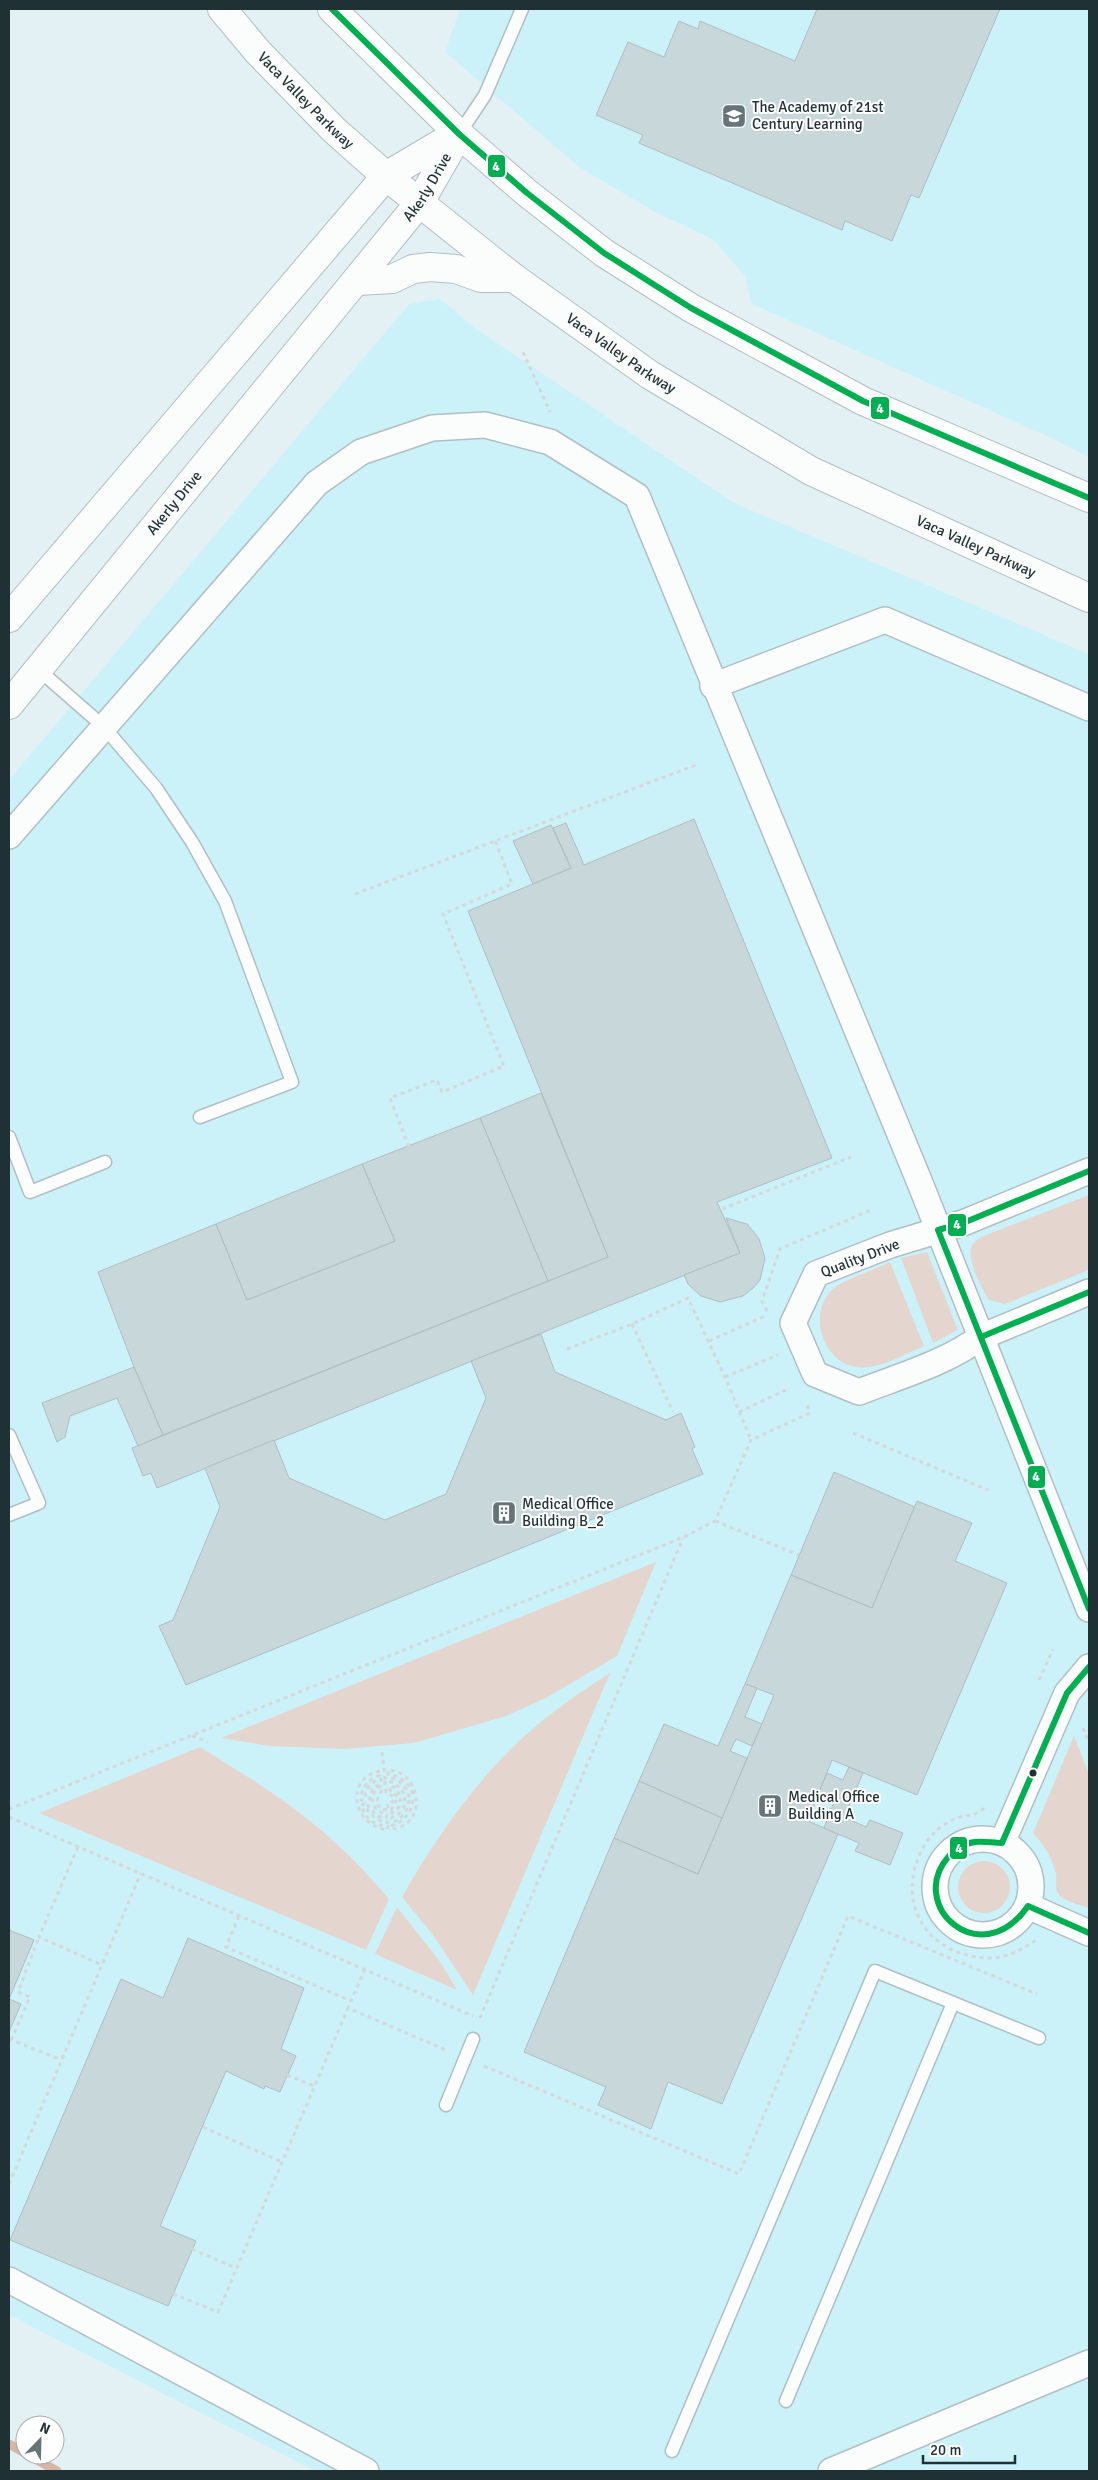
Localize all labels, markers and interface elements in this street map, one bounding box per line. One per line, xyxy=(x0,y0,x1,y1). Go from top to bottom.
street label: Vaca Valley Parkway xyxy=(254,48,358,152)
place label: The Academy of 21st Century Learning xyxy=(752,98,884,133)
school or university icon: The Academy of 21st Century Learning xyxy=(721,103,747,129)
street label: Akerly Drive xyxy=(399,150,455,225)
line badge: 4 xyxy=(487,154,506,178)
text: 4 xyxy=(492,158,500,175)
street label: Vaca Valley Parkway xyxy=(563,309,679,397)
line badge: 4 xyxy=(870,396,890,420)
text: 4 xyxy=(876,400,884,417)
street label: Akerly Drive xyxy=(143,467,206,539)
street label: Vaca Valley Parkway xyxy=(913,511,1039,581)
line badge: 4 xyxy=(947,1213,967,1237)
text: 4 xyxy=(953,1216,961,1233)
street label: Quality Drive xyxy=(818,1235,902,1281)
line badge: 4 xyxy=(1027,1465,1046,1489)
text: 4 xyxy=(1032,1468,1040,1485)
place label: Medical Office Building B_2 xyxy=(522,1495,614,1530)
building icon: Medical Office Building B_2 xyxy=(491,1500,517,1526)
unlabelled marker xyxy=(1028,1768,1038,1778)
place label: Medical Office Building A xyxy=(788,1788,880,1823)
building icon: Medical Office Building A xyxy=(757,1793,783,1819)
line badge: 4 xyxy=(949,1836,968,1860)
text: 4 xyxy=(955,1840,963,1857)
north arrow xyxy=(15,2415,65,2465)
text: N xyxy=(37,2419,53,2438)
scale bar xyxy=(923,2432,1016,2464)
text: 20 m xyxy=(930,2441,961,2459)

